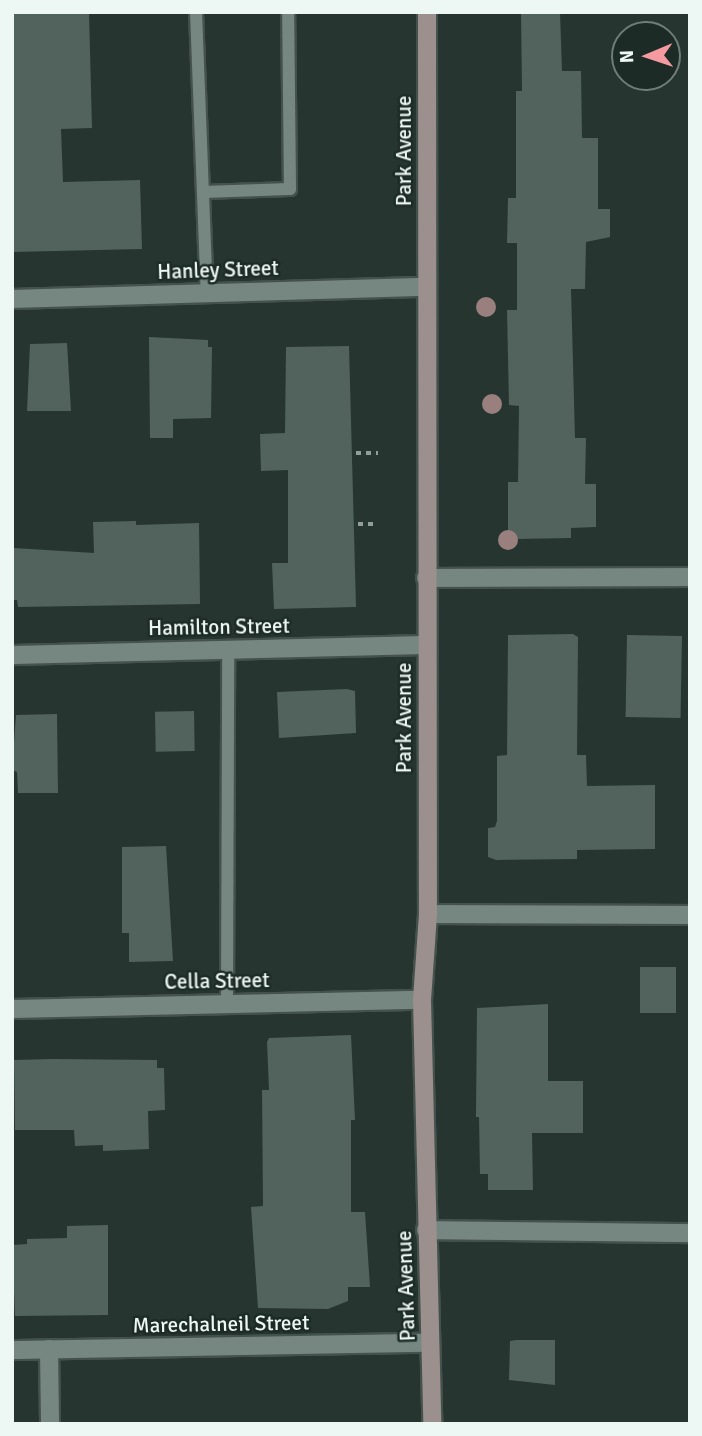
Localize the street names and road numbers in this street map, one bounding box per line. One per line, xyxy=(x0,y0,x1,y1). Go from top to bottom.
street label: Park Avenue xyxy=(391,96,417,206)
street label: Hanley Street xyxy=(157,255,279,285)
street label: Hamilton Street xyxy=(148,613,290,641)
street label: Park Avenue xyxy=(391,663,417,773)
street label: Cella Street xyxy=(164,967,270,995)
street label: Park Avenue xyxy=(391,1230,421,1342)
street label: Marechalneil Street xyxy=(132,1310,310,1338)

